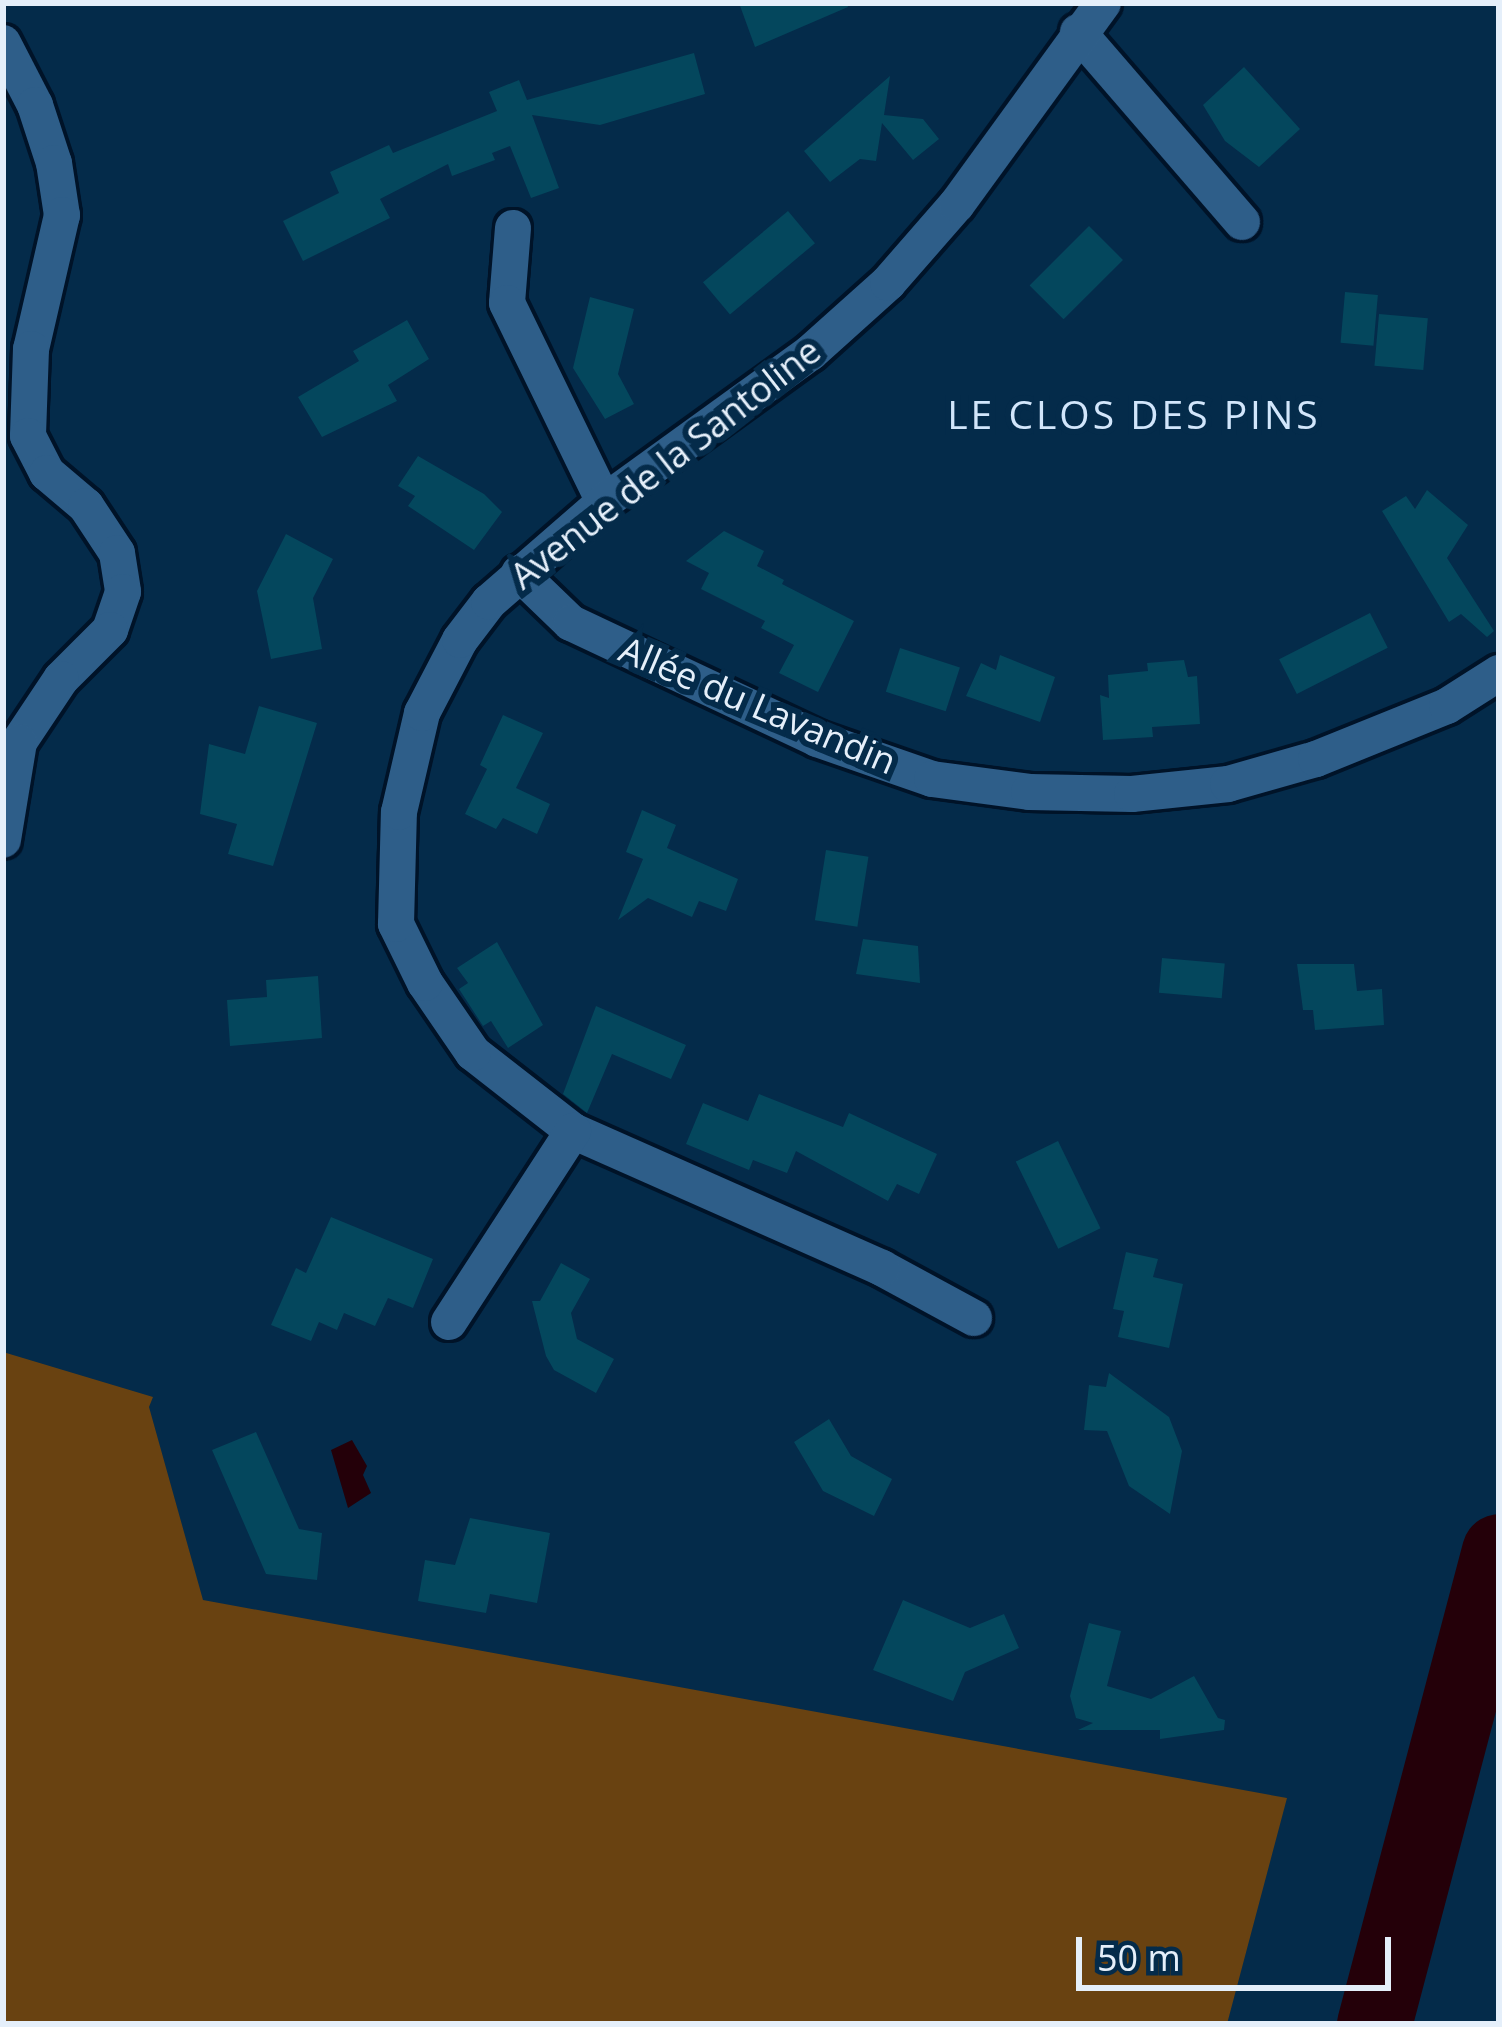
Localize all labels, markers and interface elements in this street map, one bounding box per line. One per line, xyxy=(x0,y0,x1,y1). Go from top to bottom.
street label: Avenue de la Santoline xyxy=(501,329,829,597)
district label: LE CLOS DES PINS xyxy=(947,391,1321,437)
street label: Allée du Lavandin xyxy=(613,627,903,783)
scale bar xyxy=(1082,1913,1397,1987)
text: 50 m xyxy=(1097,1933,1181,1982)

